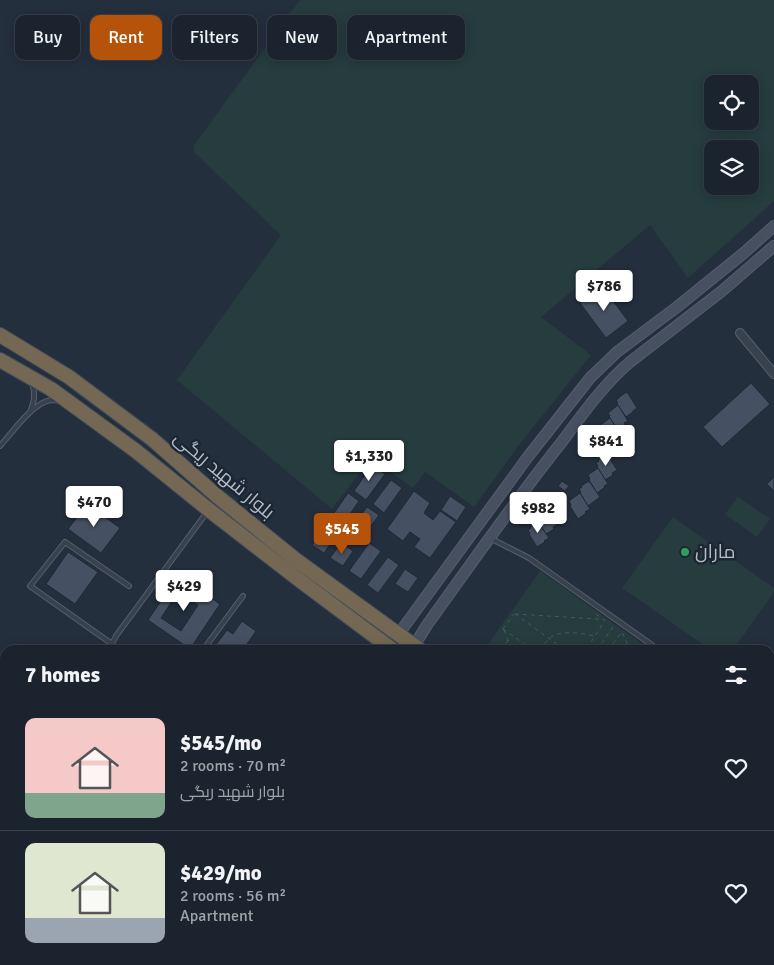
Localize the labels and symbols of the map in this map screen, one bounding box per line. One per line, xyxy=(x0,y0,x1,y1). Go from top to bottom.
pin: $786 xyxy=(574,270,634,312)
pin: $841 xyxy=(576,424,636,467)
street label: بلوار شهید ریگی xyxy=(169,426,279,524)
pin: $1,330 xyxy=(328,440,410,482)
pin: $470 xyxy=(64,486,124,528)
pin: $982 xyxy=(508,492,568,534)
pin: $545 xyxy=(312,512,372,555)
place label: ماران xyxy=(695,540,736,564)
marker: ماران xyxy=(679,546,691,558)
pin: $429 xyxy=(154,570,214,612)

